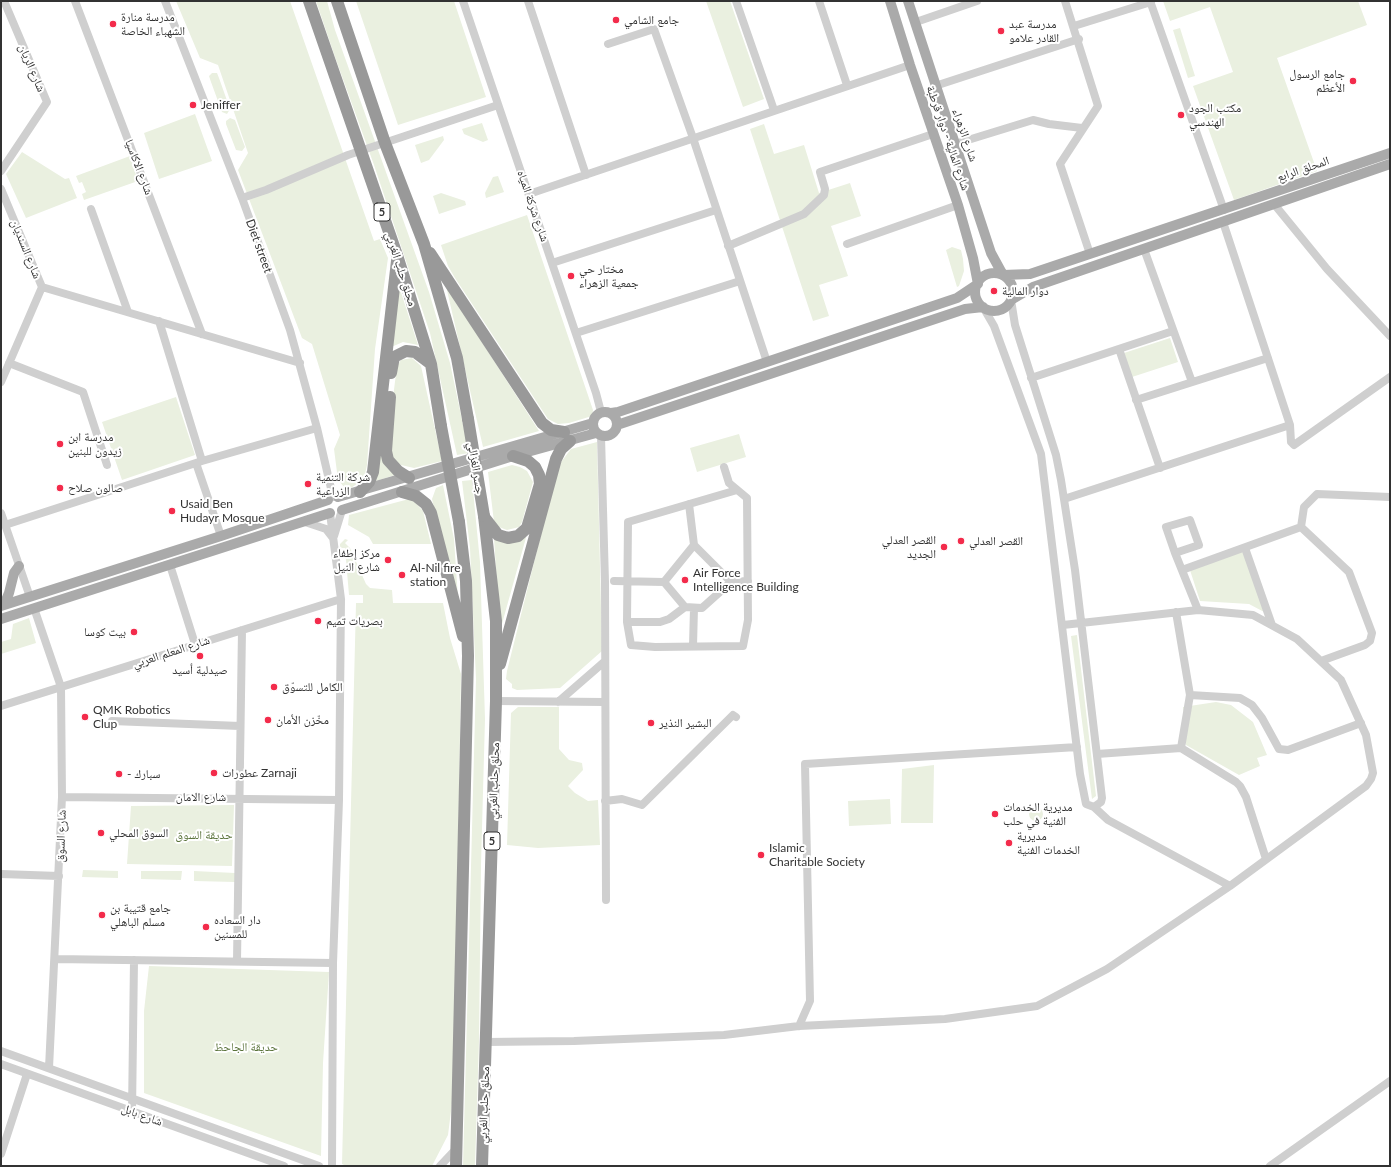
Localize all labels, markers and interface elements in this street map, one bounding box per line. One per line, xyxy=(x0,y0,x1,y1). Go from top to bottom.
place label: مدرسة منارة الشهباء الخاصة xyxy=(121,10,185,38)
place label: جامع الشامي xyxy=(624,13,679,27)
marker: جامع الشامي xyxy=(611,15,621,25)
place label: مدرسة عبد القادر علامو xyxy=(1009,17,1059,45)
marker: مدرسة منارة الشهباء الخاصة xyxy=(108,19,118,29)
marker: مدرسة عبد القادر علامو xyxy=(996,26,1006,36)
street label: شارع الريان xyxy=(16,42,48,94)
place label: جامع الرسول الأعظم xyxy=(1289,67,1345,95)
marker: جامع الرسول الأعظم xyxy=(1348,76,1358,86)
street label: شارع المالية - دوار قرطبة xyxy=(923,84,973,192)
place label: Jeniffer xyxy=(201,98,240,112)
marker: Jeniffer xyxy=(188,100,198,110)
place label: مكتب الجود الهندسي xyxy=(1189,101,1241,129)
street label: شارع الزهراء xyxy=(949,107,981,163)
marker: مكتب الجود الهندسي xyxy=(1176,110,1186,120)
street label: شارع الاكاسيا xyxy=(122,137,156,197)
street label: المحلق الرابع xyxy=(1275,153,1331,185)
street label: شارع شركة المياه xyxy=(514,168,552,244)
road number: 5 xyxy=(374,203,390,221)
street label: شارع السنديان xyxy=(8,217,44,281)
street label: Diet street xyxy=(243,217,275,275)
street label: محلق حلب الغربي xyxy=(382,230,420,308)
place label: مختار حي جمعية الزهراء xyxy=(579,262,639,290)
marker: مختار حي جمعية الزهراء xyxy=(566,271,576,281)
place label: دوار المالية xyxy=(1002,284,1049,298)
marker: دوار المالية xyxy=(989,286,999,296)
place label: مدرسة ابن زيدون للبنين xyxy=(68,430,122,458)
marker: مدرسة ابن زيدون للبنين xyxy=(55,439,65,449)
street label: جسر الغزالي xyxy=(465,441,487,495)
place label: شركة التنمية الزراعية xyxy=(316,470,370,498)
marker: شركة التنمية الزراعية xyxy=(303,479,313,489)
place label: صالون صلاح xyxy=(68,481,123,495)
marker: صالون صلاح xyxy=(55,483,65,493)
place label: Usaid Ben Hudayr Mosque xyxy=(180,497,265,525)
marker: Usaid Ben Hudayr Mosque xyxy=(167,506,177,516)
place label: القصر العدلي الجديد xyxy=(882,533,936,561)
place label: القصر العدلي xyxy=(969,534,1023,548)
marker: القصر العدلي xyxy=(956,536,966,546)
marker: القصر العدلي الجديد xyxy=(939,542,949,552)
place label: مركز إطفاء شارع النيل xyxy=(333,546,380,574)
marker: مركز إطفاء شارع النيل xyxy=(383,555,393,565)
place label: Al-Nil fire station xyxy=(410,561,461,589)
place label: Air Force Intelligence Building xyxy=(693,566,799,594)
marker: Al-Nil fire station xyxy=(397,570,407,580)
marker: Air Force Intelligence Building xyxy=(680,575,690,585)
place label: بصريات تميم xyxy=(326,614,383,628)
marker: بصريات تميم xyxy=(313,616,323,626)
place label: بيت كوسا xyxy=(84,625,126,639)
marker: بيت كوسا xyxy=(129,627,139,637)
street label: شارع المعلم العربي xyxy=(131,633,211,671)
marker: صيدلية أسيد xyxy=(195,651,205,661)
place label: صيدلية أسيد xyxy=(172,663,228,677)
place label: الكامل للتسوّق xyxy=(282,680,343,694)
marker: الكامل للتسوّق xyxy=(269,682,279,692)
place label: QMK Robotics Clup xyxy=(93,703,170,731)
marker: QMK Robotics Clup xyxy=(80,712,90,722)
place label: مخّزن الأمان xyxy=(276,713,329,727)
marker: مخّزن الأمان xyxy=(263,715,273,725)
place label: البشير النذير xyxy=(659,716,712,730)
marker: البشير النذير xyxy=(646,718,656,728)
street label: محلق حلب الغربي xyxy=(485,742,503,820)
place label: عطورات Zarnaji xyxy=(222,766,297,780)
place label: - سبارك xyxy=(127,767,160,781)
marker: عطورات Zarnaji xyxy=(209,768,219,778)
marker: - سبارك xyxy=(114,769,124,779)
street label: شارع الامان xyxy=(176,790,226,804)
place label: مديرية الخدمات الفنية في حلب xyxy=(1003,800,1073,828)
street label: شارع السوق xyxy=(53,809,69,863)
marker: مديرية الخدمات الفنية في حلب xyxy=(990,809,1000,819)
place label: السوق المحلي xyxy=(109,826,168,840)
marker: السوق المحلي xyxy=(96,828,106,838)
park label: حديقة السوق xyxy=(175,828,233,842)
place label: مديرية الخدمات الفنية xyxy=(1017,829,1080,857)
road number: 5 xyxy=(484,832,500,850)
marker: مديرية الخدمات الفنية xyxy=(1004,838,1014,848)
place label: Islamic Charitable Society xyxy=(769,841,865,869)
marker: Islamic Charitable Society xyxy=(756,850,766,860)
place label: جامع قتيبة بن مسلم الباهلي xyxy=(110,901,171,929)
marker: جامع قتيبة بن مسلم الباهلي xyxy=(97,910,107,920)
place label: دار السعاده للمسنين xyxy=(214,913,261,941)
marker: دار السعاده للمسنين xyxy=(201,922,211,932)
park label: حديقة الجاحظ xyxy=(214,1040,278,1054)
street label: محلق حلب الغربي xyxy=(475,1066,493,1144)
street label: شارع بابل xyxy=(120,1101,164,1129)

